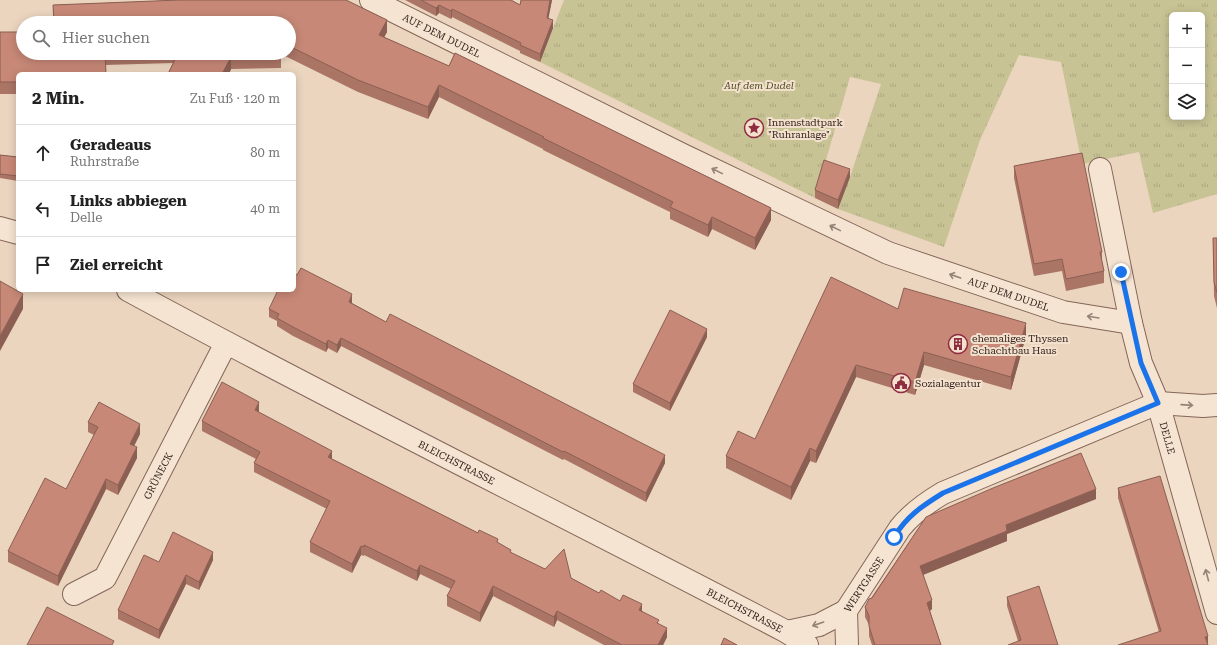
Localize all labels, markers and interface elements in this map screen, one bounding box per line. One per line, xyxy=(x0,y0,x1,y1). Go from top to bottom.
street label: AUF DEM DUDEL xyxy=(401,11,483,59)
map controls xyxy=(1169,12,1205,120)
button: + xyxy=(1169,12,1205,48)
search box xyxy=(16,16,296,60)
icon: search xyxy=(30,27,52,49)
text: Hier suchen xyxy=(62,29,150,47)
button: − xyxy=(1169,48,1205,84)
park label: Auf dem Dudel xyxy=(723,80,794,91)
button: layers xyxy=(1169,84,1205,120)
text: 2 Min. xyxy=(32,88,85,108)
text: Zu Fuß · 120 m xyxy=(190,91,280,106)
place icon: Innenstadtpark "Ruhranlage" xyxy=(743,117,765,139)
place label: Innenstadtpark "Ruhranlage" xyxy=(768,117,843,140)
text: Geradeaus xyxy=(70,136,151,154)
icon: ahead xyxy=(32,142,54,164)
text: 80 m xyxy=(250,145,280,160)
text: Ruhrstraße xyxy=(70,154,139,169)
one-way arrow xyxy=(712,167,724,174)
text: Links abbiegen xyxy=(70,192,187,210)
icon: left xyxy=(32,198,54,220)
text: 40 m xyxy=(250,201,280,216)
text: Delle xyxy=(70,210,102,225)
one-way arrow xyxy=(829,224,841,231)
icon: arrive xyxy=(32,254,54,276)
text: Ziel erreicht xyxy=(70,256,163,274)
route end xyxy=(1112,263,1130,281)
one-way arrow xyxy=(949,272,962,279)
street label: AUF DEM DUDEL xyxy=(966,275,1051,313)
one-way arrow xyxy=(1087,313,1100,321)
building icon: ehemaliges Thyssen Schachtbau Haus xyxy=(947,333,969,355)
place label: ehemaliges Thyssen Schachtbau Haus xyxy=(972,333,1069,356)
public building icon: Sozialagentur xyxy=(890,372,912,394)
place label: Sozialagentur xyxy=(915,378,981,389)
one-way arrow xyxy=(1180,402,1193,409)
street label: DELLE xyxy=(1158,421,1178,455)
street label: BLEICHSTRASSE xyxy=(417,438,497,486)
street label: GRÜNECK xyxy=(141,450,175,501)
route start xyxy=(885,528,903,546)
street label: WERTGASSE xyxy=(841,555,885,614)
one-way arrow xyxy=(1203,569,1210,582)
street label: BLEICHSTRASSE xyxy=(705,586,785,634)
one-way arrow xyxy=(812,621,824,629)

